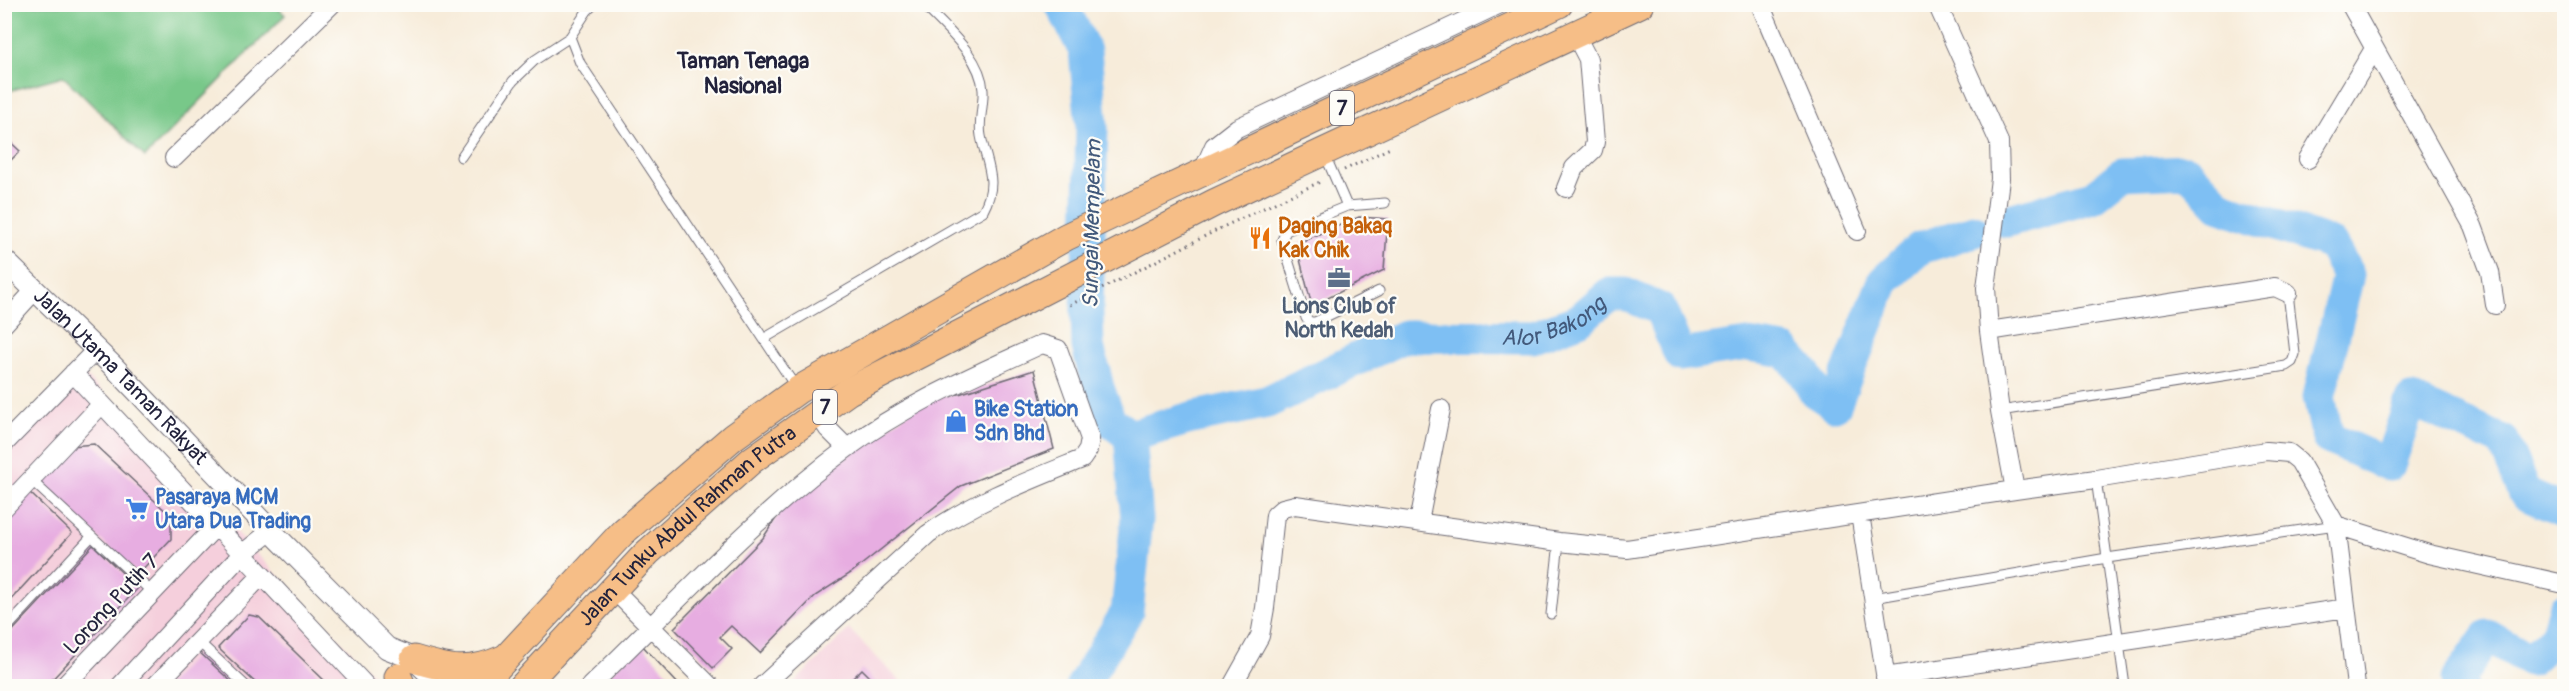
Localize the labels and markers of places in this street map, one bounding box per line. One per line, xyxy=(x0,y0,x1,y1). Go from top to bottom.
place label: Daging Bakaq Kak Chik xyxy=(1278,213,1392,264)
restaurant icon: Daging Bakaq Kak Chik xyxy=(1247,225,1273,251)
office icon: Lions Club of North Kedah xyxy=(1326,265,1352,291)
place label: Lions Club of North Kedah xyxy=(1281,293,1397,344)
place label: Bike Station Sdn Bhd xyxy=(974,396,1078,447)
shop icon: Bike Station Sdn Bhd xyxy=(943,408,969,434)
place label: Pasaraya MCM Utara Dua Trading xyxy=(155,484,312,535)
supermarket icon: Pasaraya MCM Utara Dua Trading xyxy=(124,496,150,522)

